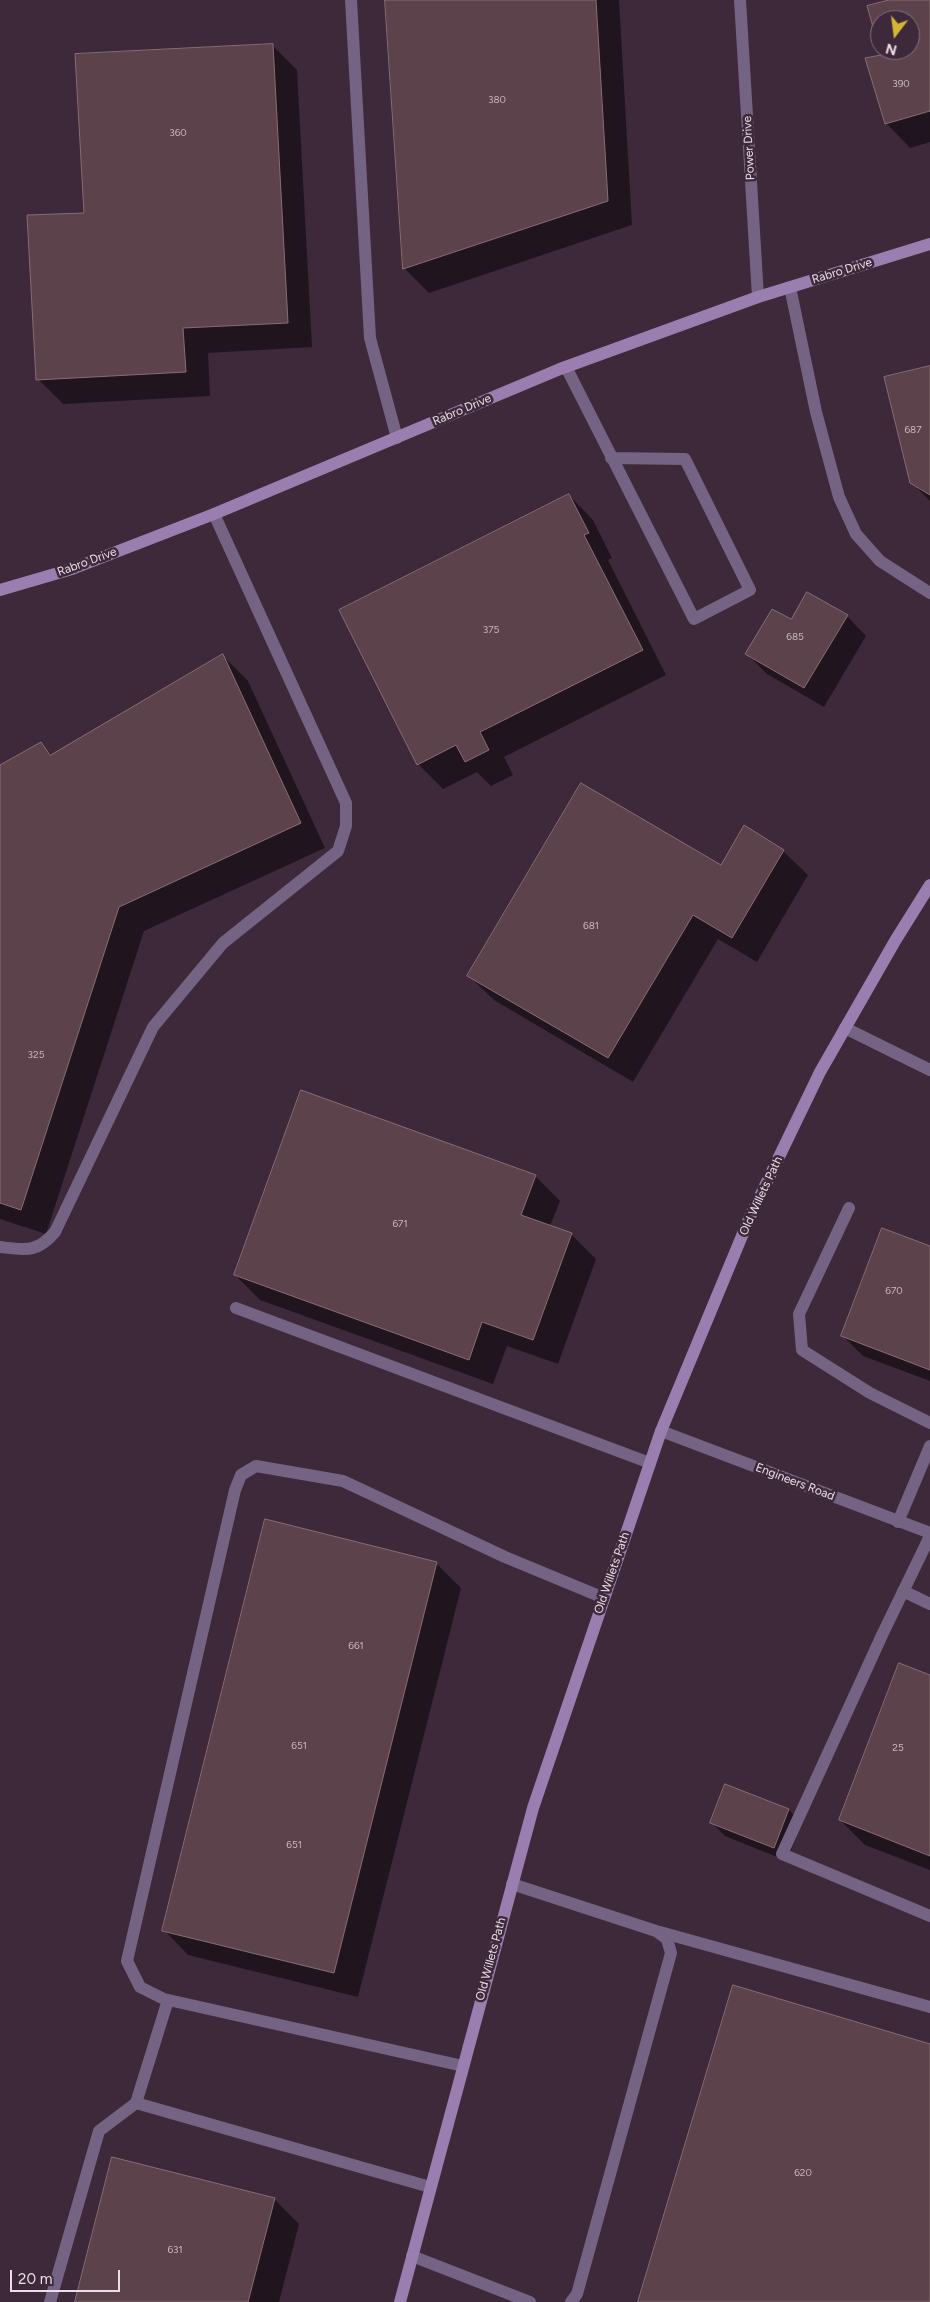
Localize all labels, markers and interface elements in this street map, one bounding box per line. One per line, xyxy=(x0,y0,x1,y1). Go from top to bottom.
north arrow xyxy=(870,10,920,60)
text: N xyxy=(884,39,899,59)
house number: 390 xyxy=(892,78,910,90)
house number: 380 xyxy=(488,94,506,106)
street label: Power Drive xyxy=(740,116,758,180)
house number: 360 xyxy=(169,127,187,139)
street label: Rabro Drive xyxy=(810,255,874,287)
street label: Rabro Drive xyxy=(430,391,494,429)
house number: 687 xyxy=(904,424,922,436)
street label: Rabro Drive xyxy=(55,545,119,579)
house number: 375 xyxy=(483,624,499,636)
house number: 685 xyxy=(786,631,804,643)
house number: 681 xyxy=(583,920,599,932)
house number: 325 xyxy=(28,1049,44,1061)
street label: Old Willets Path xyxy=(736,1154,786,1238)
house number: 671 xyxy=(392,1218,408,1230)
house number: 670 xyxy=(885,1285,903,1297)
street label: Engineers Road xyxy=(753,1460,837,1504)
street label: Old Willets Path xyxy=(591,1530,633,1616)
house number: 661 xyxy=(348,1640,364,1652)
house number: 651 xyxy=(291,1740,307,1752)
house number: 25 xyxy=(892,1742,904,1754)
house number: 651 xyxy=(286,1839,302,1851)
street label: Old Willets Path xyxy=(473,1916,509,2002)
house number: 620 xyxy=(794,2167,812,2179)
house number: 631 xyxy=(167,2244,183,2256)
scale bar xyxy=(12,2260,122,2292)
text: 20 m xyxy=(18,2270,52,2288)

